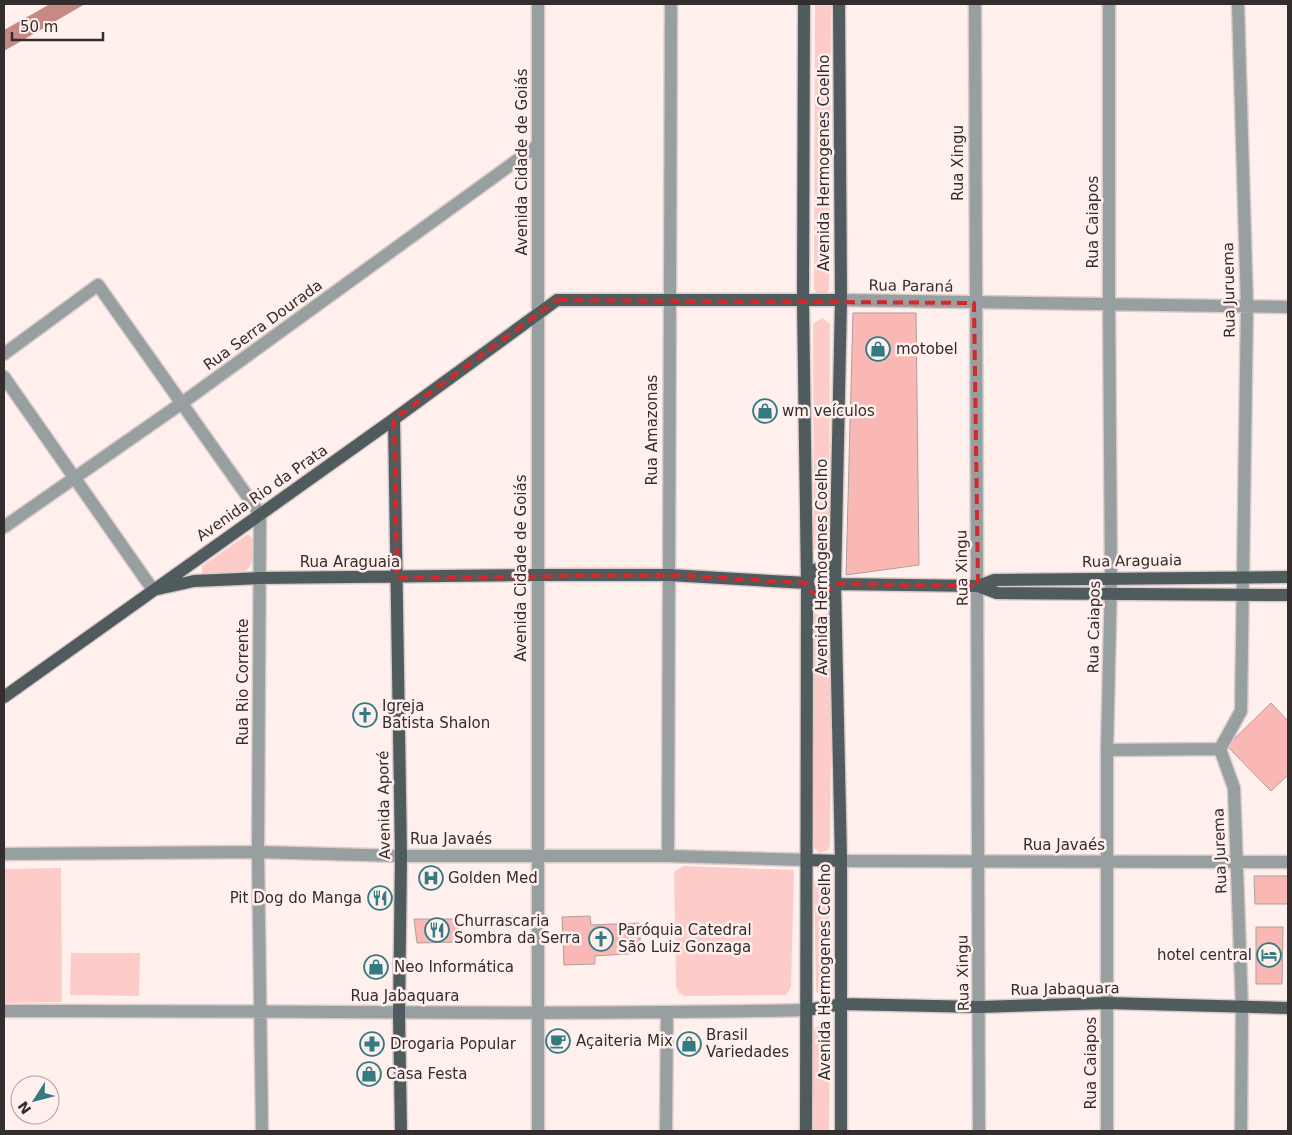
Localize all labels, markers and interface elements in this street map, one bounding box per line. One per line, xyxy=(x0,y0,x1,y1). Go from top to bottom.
scale bar xyxy=(12,10,104,42)
text: 50 m xyxy=(20,18,58,36)
street label: Avenida Hermogenes Coelho xyxy=(815,55,833,271)
street label: Avenida Cidade de Goiás xyxy=(513,68,531,256)
street label: Rua Xingu xyxy=(949,125,967,201)
street label: Rua Caiapos xyxy=(1084,175,1102,268)
street label: Rua Juruema xyxy=(1219,242,1239,338)
street label: Rua Serra Dourada xyxy=(200,276,326,374)
street label: Rua Paraná xyxy=(868,276,954,296)
shop icon: motobel xyxy=(865,336,891,362)
place label: motobel xyxy=(896,340,958,358)
street label: Rua Amazonas xyxy=(643,374,661,485)
shop icon: wm veículos xyxy=(752,398,778,424)
place label: wm veículos xyxy=(782,402,875,420)
street label: Avenida Rio da Prata xyxy=(193,441,331,545)
street label: Avenida Hermogenes Coelho xyxy=(813,459,831,675)
street label: Avenida Cidade de Goiás xyxy=(512,474,530,662)
street label: Rua Xingu xyxy=(952,530,972,606)
street label: Rua Araguaia xyxy=(1082,551,1182,571)
street label: Rua Araguaia xyxy=(300,553,400,571)
street label: Rua Caiapos xyxy=(1084,580,1104,674)
street label: Rua Rio Corrente xyxy=(234,619,252,746)
place label: Igreja Batista Shalon xyxy=(382,697,490,732)
church icon: Igreja Batista Shalon xyxy=(352,702,378,728)
street label: Avenida Aporé xyxy=(374,751,394,859)
street label: Rua Jurema xyxy=(1210,808,1230,894)
street label: Rua Javaés xyxy=(410,830,492,848)
street label: Rua Javaés xyxy=(1023,836,1105,854)
street label: Avenida Hermogenes Coelho xyxy=(816,864,834,1080)
hospital icon: Golden Med xyxy=(418,865,444,891)
place label: Golden Med xyxy=(448,869,538,887)
restaurant icon: Pit Dog do Manga xyxy=(367,885,393,911)
place label: Pit Dog do Manga xyxy=(230,889,362,907)
place label: Churrascaria Sombra da Serra xyxy=(454,912,580,947)
restaurant icon: Churrascaria Sombra da Serra xyxy=(424,917,450,943)
place label: Paróquia Catedral São Luiz Gonzaga xyxy=(618,921,752,956)
church icon: Paróquia Catedral São Luiz Gonzaga xyxy=(588,926,614,952)
street label: Rua Xingu xyxy=(953,935,973,1011)
hotel icon: hotel central xyxy=(1256,942,1282,968)
place label: hotel central xyxy=(1157,946,1252,964)
shop icon: Neo Informática xyxy=(363,954,389,980)
place label: Neo Informática xyxy=(394,958,514,976)
street label: Rua Jabaquara xyxy=(1010,979,1120,999)
street label: Rua Jabaquara xyxy=(350,987,460,1005)
street label: Rua Caiapos xyxy=(1082,1016,1100,1109)
place label: Brasil Variedades xyxy=(706,1026,789,1061)
cafe icon: Açaiteria Mix xyxy=(545,1028,571,1054)
pharmacy icon: Drogaria Popular xyxy=(359,1031,385,1057)
shop icon: Brasil Variedades xyxy=(676,1031,702,1057)
place label: Açaiteria Mix xyxy=(576,1032,673,1050)
place label: Drogaria Popular xyxy=(390,1035,517,1053)
shop icon: Casa Festa xyxy=(356,1061,382,1087)
place label: Casa Festa xyxy=(386,1065,467,1083)
north arrow xyxy=(10,1075,60,1125)
text: N xyxy=(15,1098,34,1117)

